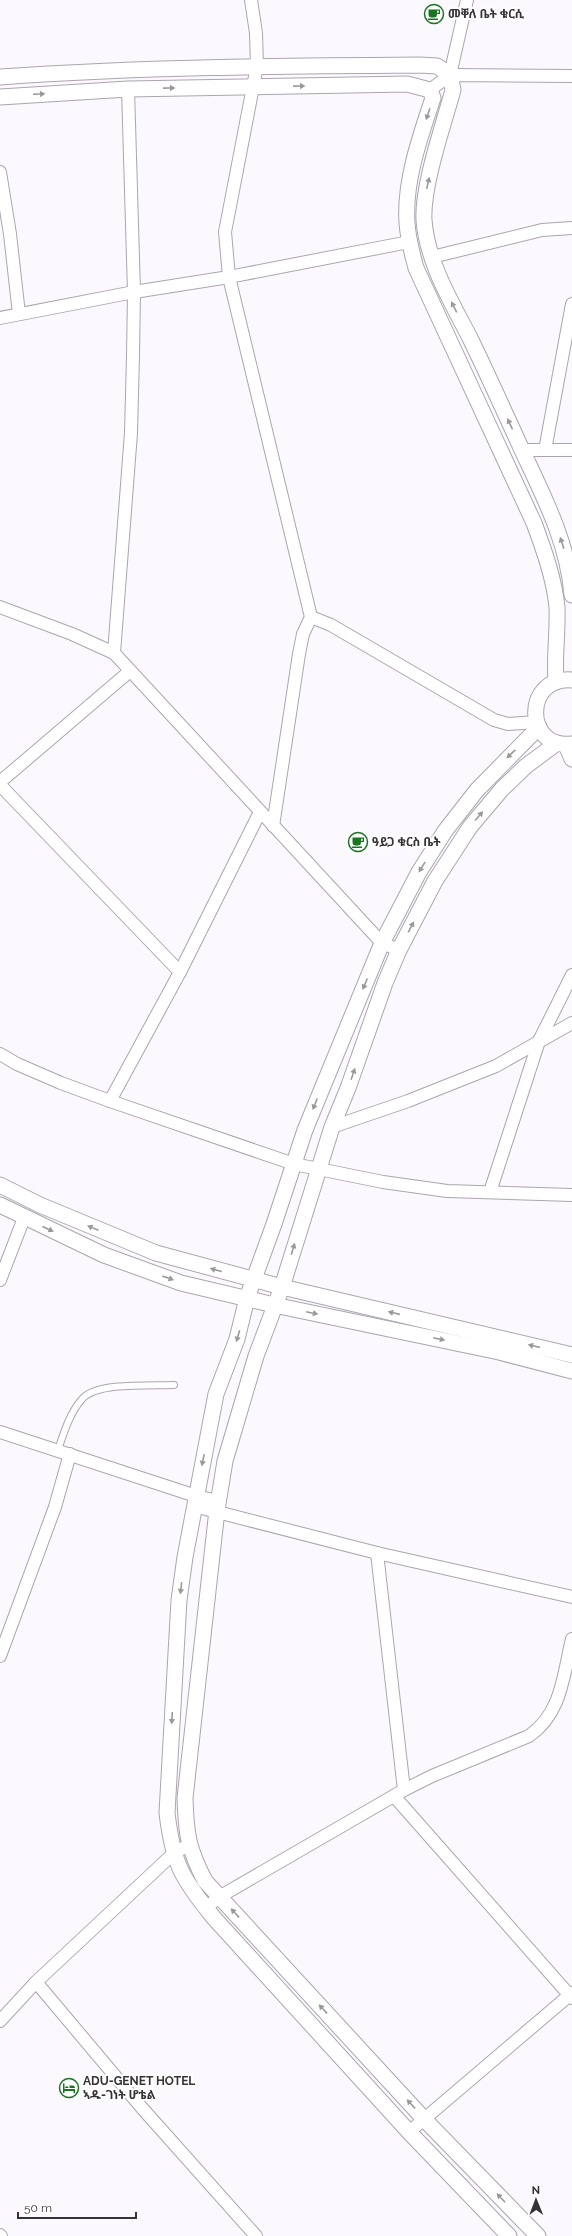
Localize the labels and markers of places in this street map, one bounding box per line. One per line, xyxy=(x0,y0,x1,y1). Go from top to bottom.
cafe icon: መቐለ ቤት ቁርሲ xyxy=(423,3,445,25)
place label: መቐለ ቤት ቁርሲ xyxy=(448,7,525,21)
cafe icon: ዓይጋ ቁርስ ቤት xyxy=(347,831,369,853)
place label: ዓይጋ ቁርስ ቤት xyxy=(372,835,441,849)
place label: ADU-GENET HOTEL ኣዱ-ገነት ሆቴል xyxy=(83,2074,195,2102)
hotel icon: ADU-GENET HOTEL ኣዱ-ገነት ሆቴል xyxy=(58,2077,80,2099)

